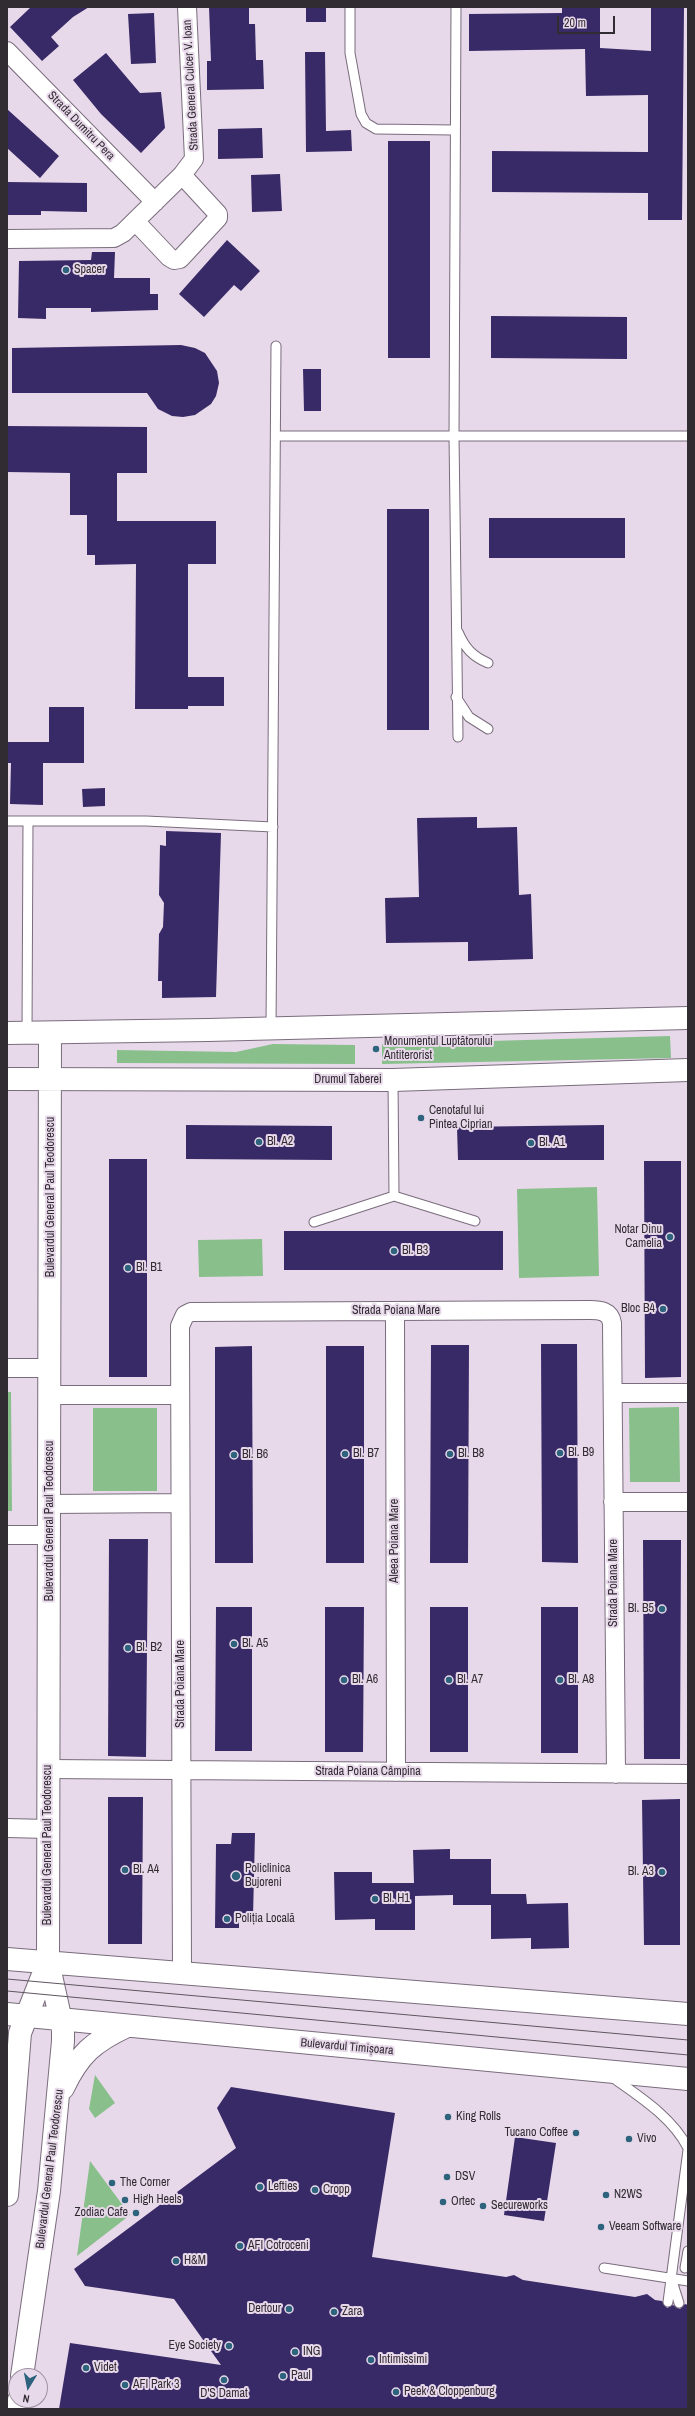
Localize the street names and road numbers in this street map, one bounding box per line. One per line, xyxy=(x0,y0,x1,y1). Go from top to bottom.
street label: Strada General Culcer V. Ioan xyxy=(180,19,202,151)
street label: Strada Dumitru Pera xyxy=(44,89,118,163)
street label: Drumul Taberei xyxy=(314,1073,382,1087)
street label: Bulevardul General Paul Teodorescu xyxy=(44,1117,58,1277)
street label: Strada Poiana Mare xyxy=(352,1304,440,1318)
street label: Bulevardul General Paul Teodorescu xyxy=(43,1441,57,1601)
street label: Aleea Poiana Mare xyxy=(388,1499,402,1583)
street label: Strada Poiana Mare xyxy=(607,1539,621,1627)
street label: Strada Poiana Mare xyxy=(174,1640,188,1728)
street label: Bulevardul General Paul Teodorescu xyxy=(41,1765,55,1925)
street label: Strada Poiana Câmpina xyxy=(315,1765,421,1779)
street label: Bulevardul Timișoara xyxy=(300,2036,394,2058)
street label: Bulevardul General Paul Teodorescu xyxy=(33,2089,67,2249)

